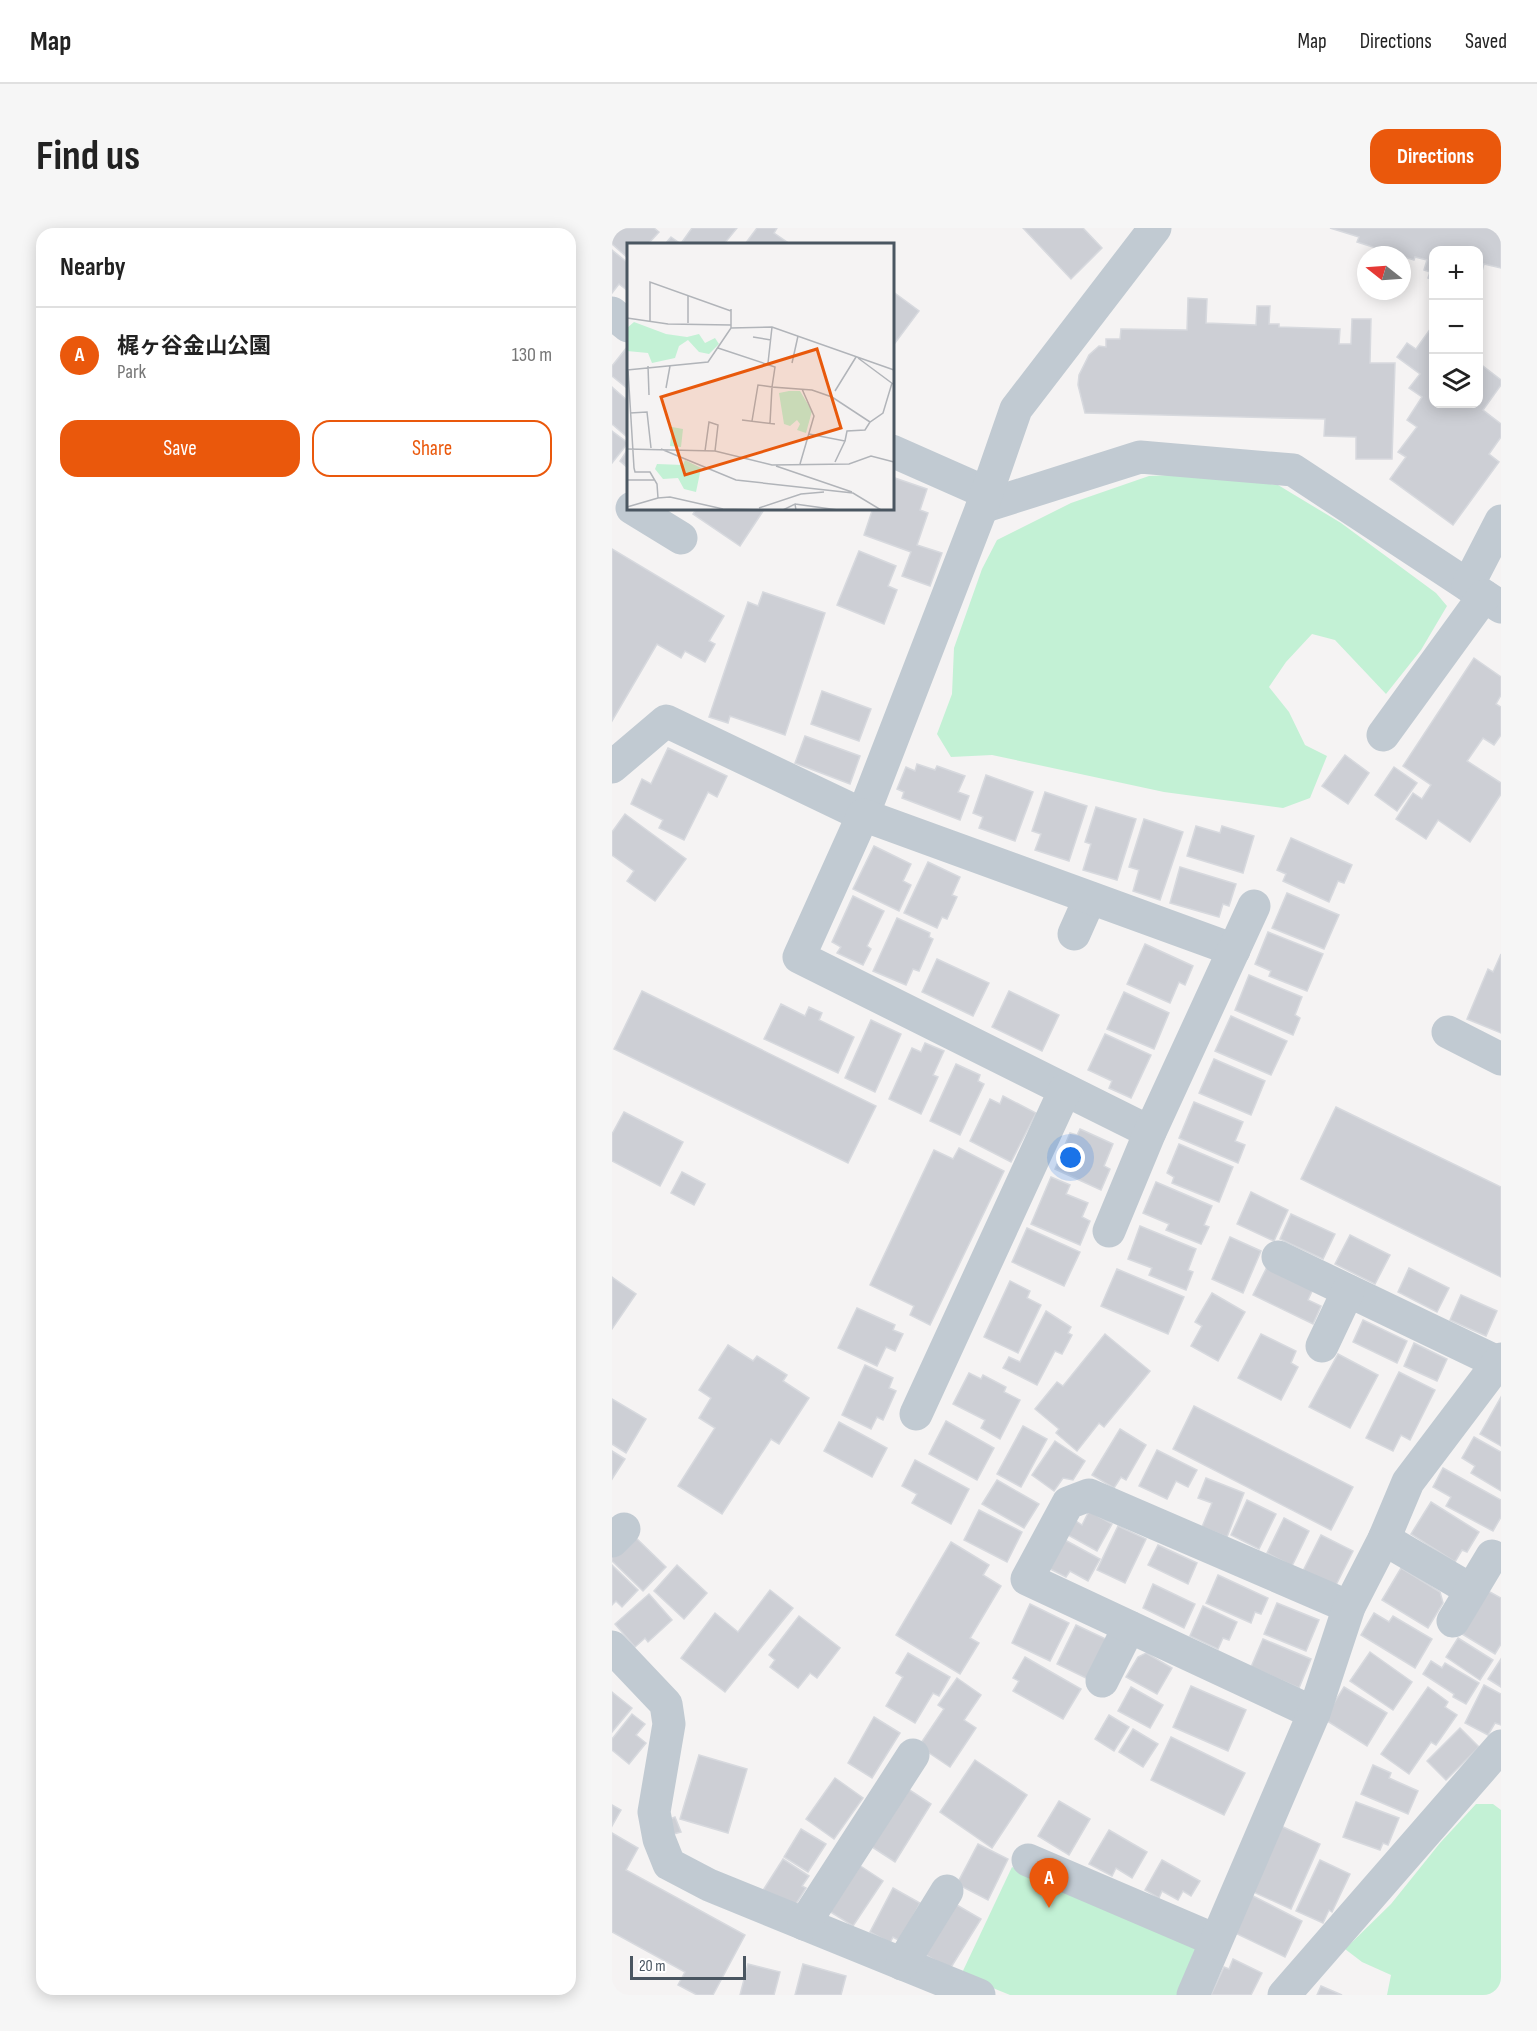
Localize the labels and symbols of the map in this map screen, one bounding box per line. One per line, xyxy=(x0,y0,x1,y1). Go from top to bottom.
inset map xyxy=(627,243,894,510)
north arrow xyxy=(1357,246,1411,300)
your location xyxy=(1056,1143,1085,1172)
pin: A xyxy=(1030,1858,1068,1908)
scale bar xyxy=(630,1953,746,1980)

